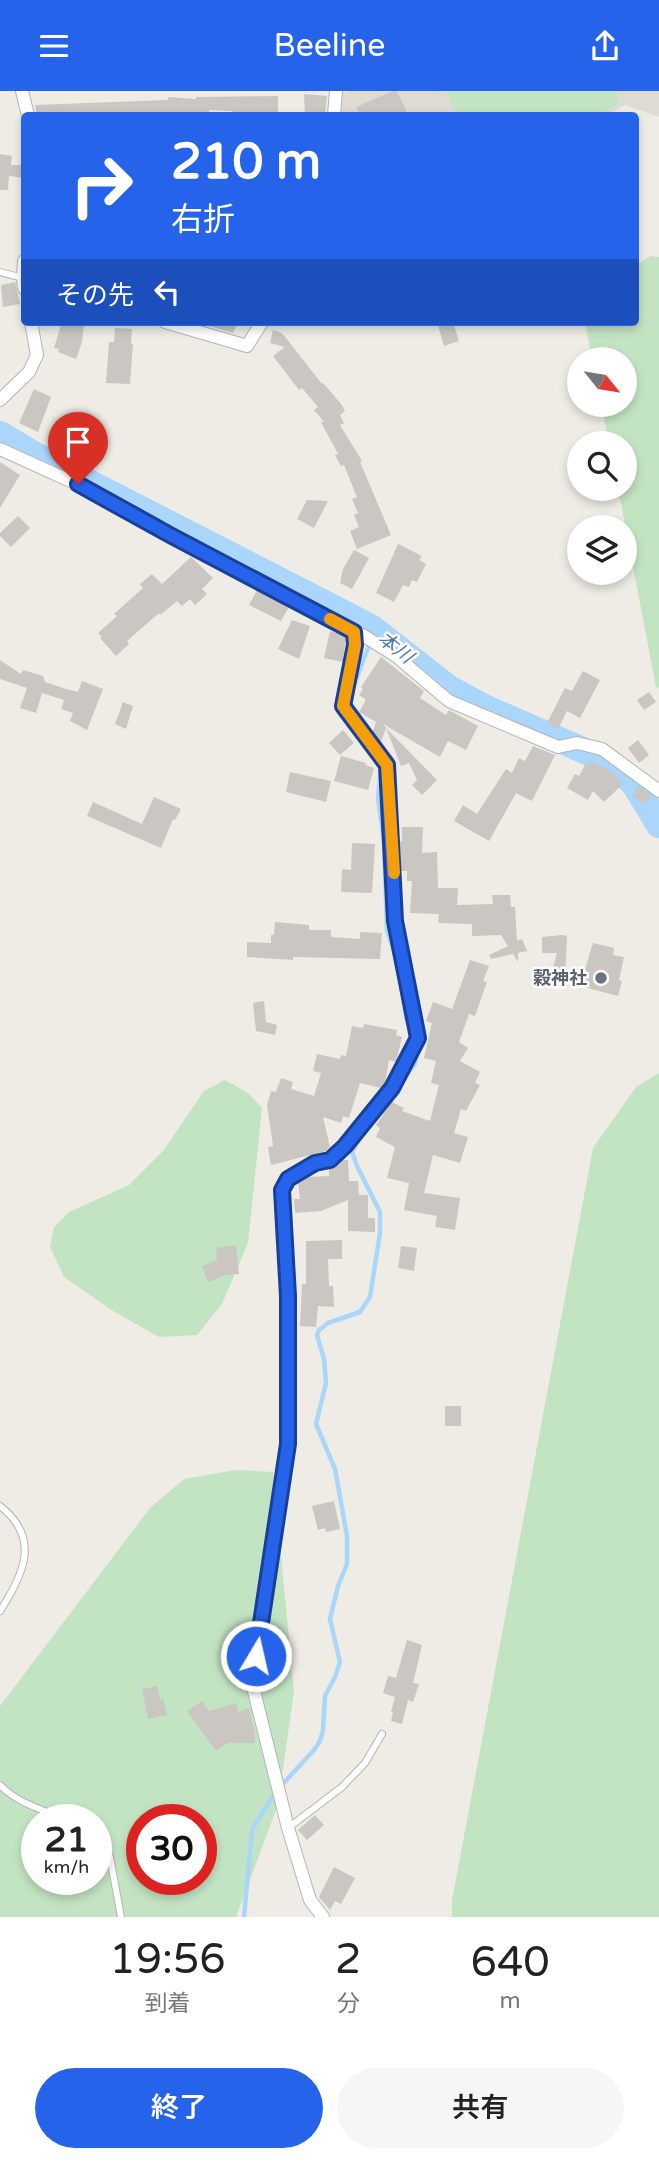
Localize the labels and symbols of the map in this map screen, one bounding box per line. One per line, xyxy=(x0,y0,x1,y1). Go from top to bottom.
north arrow xyxy=(567,347,637,417)
pin xyxy=(48,412,108,484)
water label: 本川 xyxy=(374,627,419,669)
place label: 穀神社 xyxy=(533,967,587,989)
marker: 穀神社 xyxy=(593,970,609,986)
position arrow xyxy=(219,1619,293,1693)
speed limit sign: 30 xyxy=(126,1804,217,1895)

